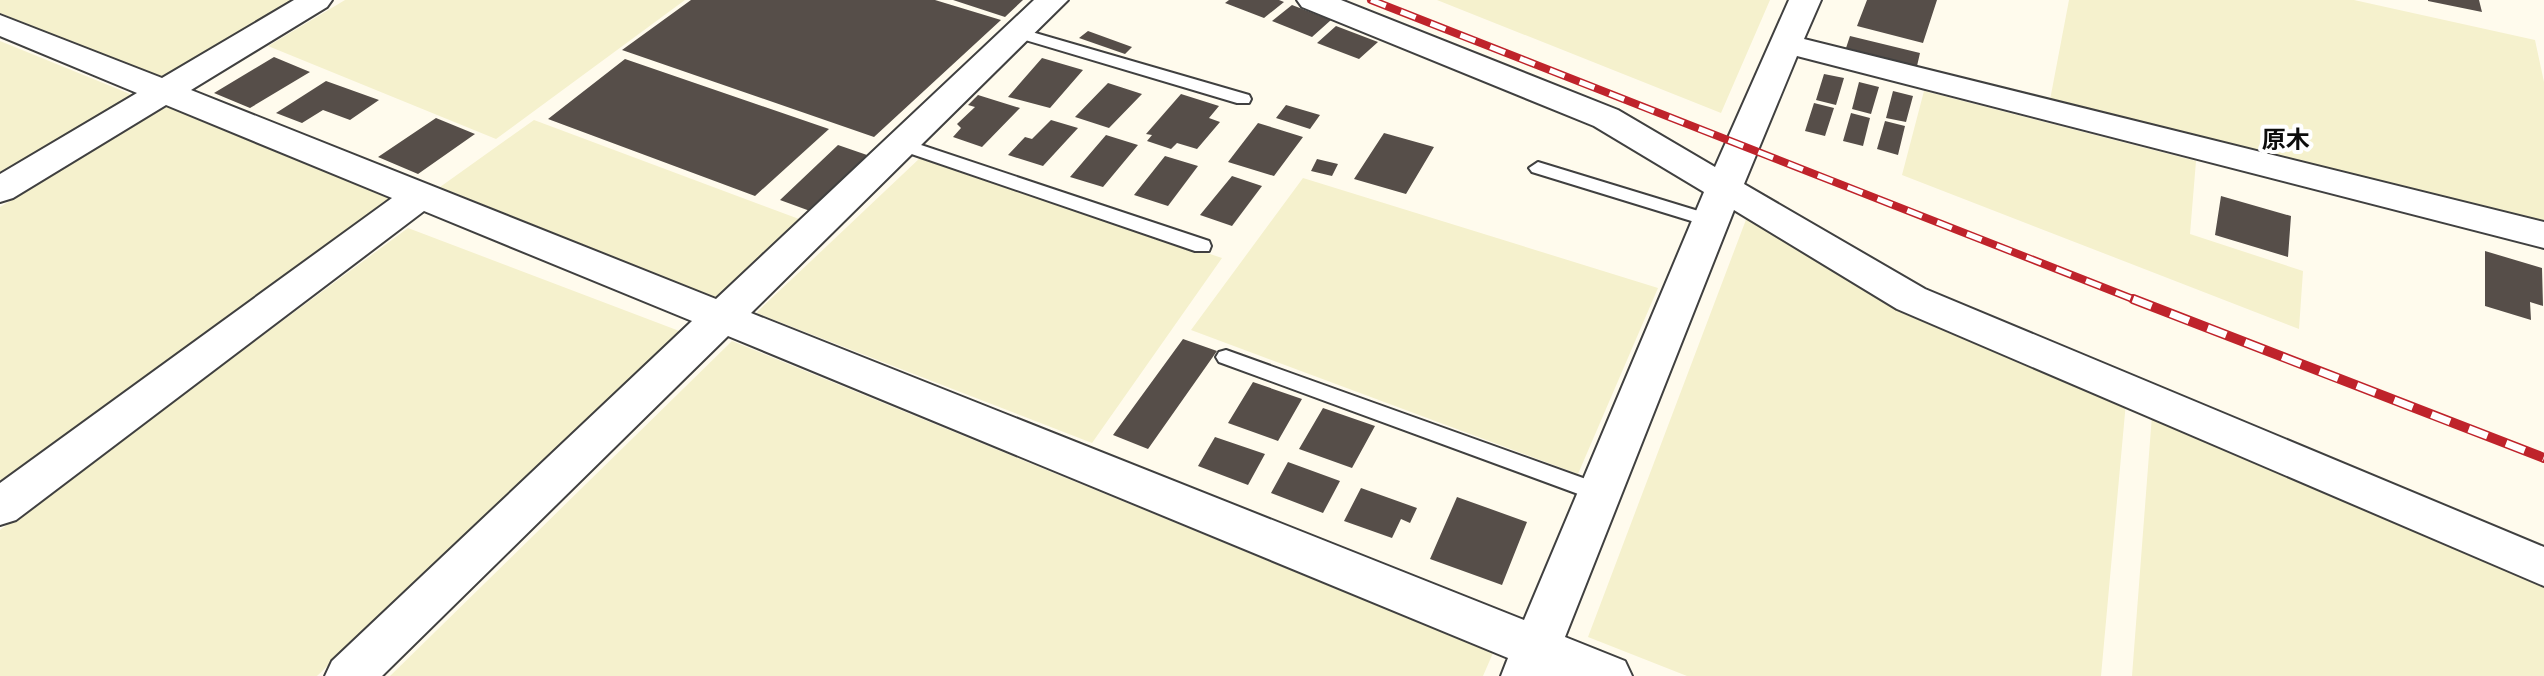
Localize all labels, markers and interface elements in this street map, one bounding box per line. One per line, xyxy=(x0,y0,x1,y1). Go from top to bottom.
district label: 原木 xyxy=(2262,126,2310,154)

